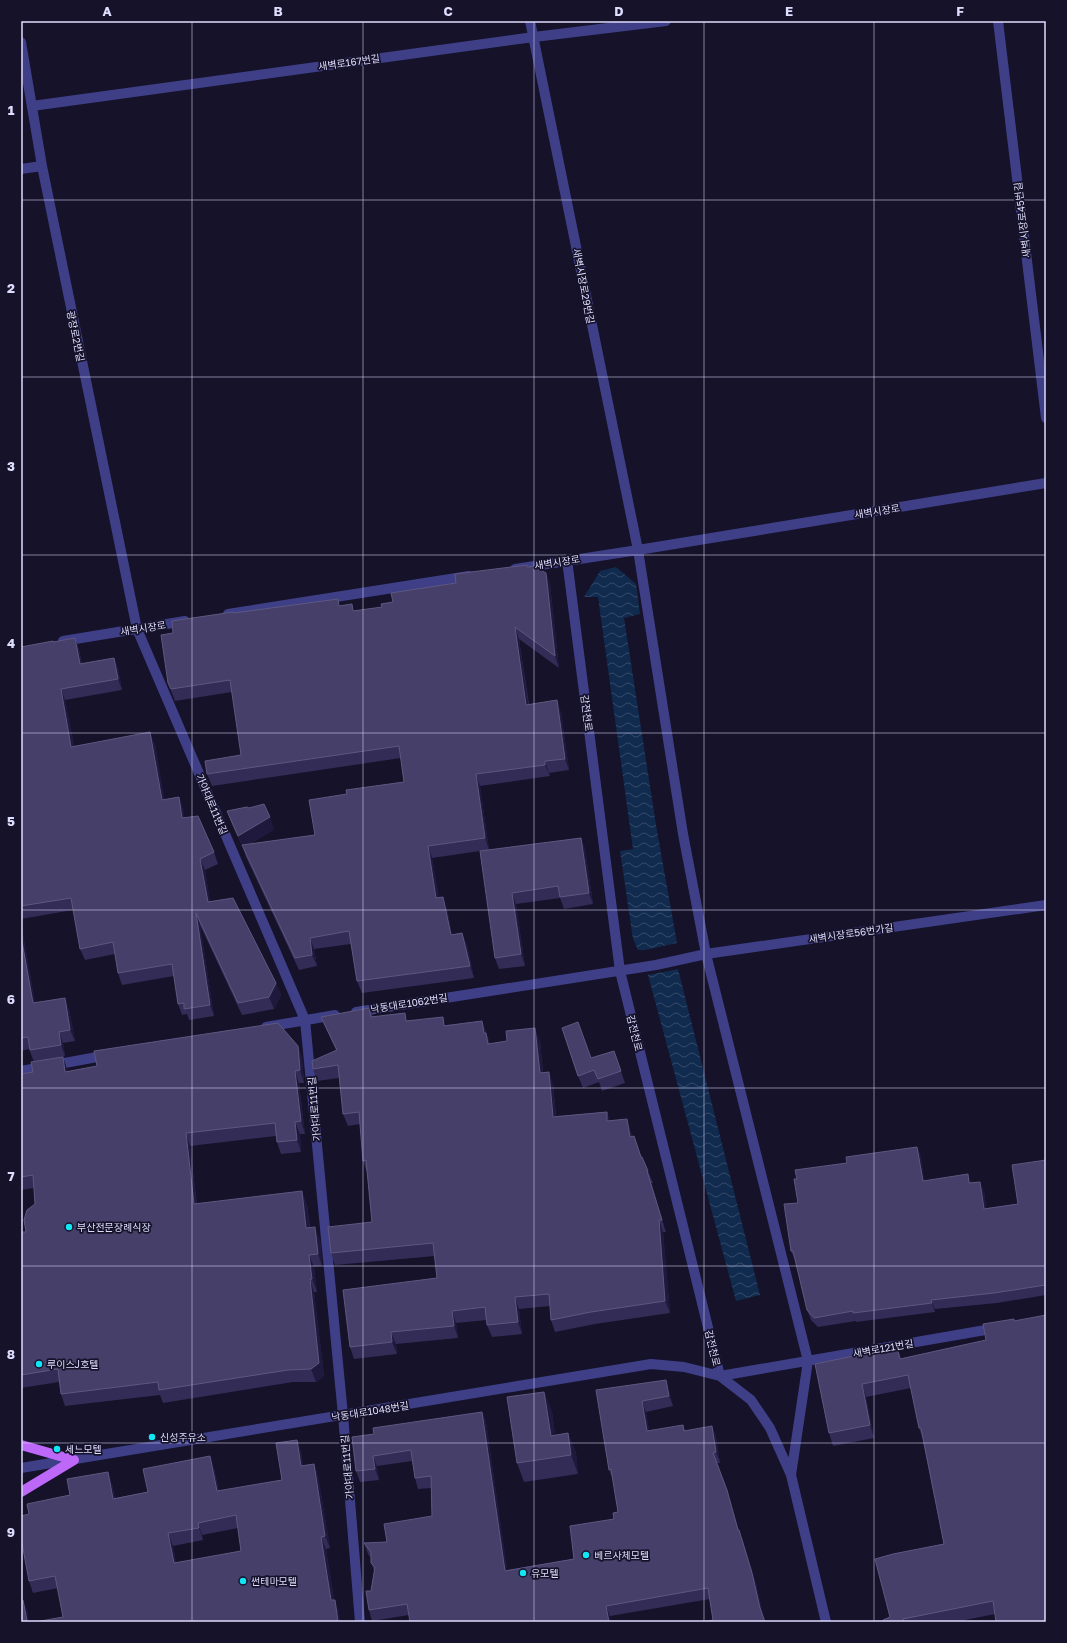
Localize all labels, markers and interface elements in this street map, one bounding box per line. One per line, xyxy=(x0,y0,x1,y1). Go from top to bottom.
text: A xyxy=(102,3,112,19)
text: B xyxy=(273,3,283,19)
text: C xyxy=(443,3,453,19)
text: D xyxy=(614,3,624,19)
text: E xyxy=(785,3,793,19)
text: F xyxy=(956,3,964,19)
street label: 새벽로167번길 xyxy=(317,52,381,72)
text: 1 xyxy=(8,102,15,118)
street label: 새벽시장로45번길 xyxy=(1011,181,1033,259)
street label: 새벽시장로29번길 xyxy=(571,247,597,325)
text: 2 xyxy=(7,280,15,296)
street label: 광장로2번길 xyxy=(65,309,87,363)
text: 3 xyxy=(7,458,15,474)
street label: 새벽시장로 xyxy=(853,501,901,521)
street label: 새벽시장로 xyxy=(533,552,581,572)
street label: 새벽시장로 xyxy=(119,618,167,638)
text: 4 xyxy=(7,635,15,651)
street label: 감전천로 xyxy=(579,694,595,732)
street label: 가야대로11번길 xyxy=(194,772,230,836)
text: 5 xyxy=(7,813,15,829)
street label: 새벽시장로56번가길 xyxy=(808,921,894,945)
text: 6 xyxy=(7,991,15,1007)
street label: 낙동대로1062번길 xyxy=(369,991,449,1015)
street label: 감전천로 xyxy=(625,1014,645,1052)
street label: 가야대로11번길 xyxy=(305,1076,323,1142)
text: 7 xyxy=(7,1168,15,1184)
place label: 부산전문장례식장 xyxy=(77,1221,151,1233)
marker: 부산전문장례식장 xyxy=(64,1222,74,1232)
street label: 감전천로 xyxy=(703,1329,723,1367)
street label: 새벽로121번길 xyxy=(852,1337,914,1359)
text: 8 xyxy=(7,1346,15,1362)
place label: 루이스J호텔 xyxy=(47,1358,99,1370)
marker: 루이스J호텔 xyxy=(34,1359,44,1369)
street label: 낙동대로1048번길 xyxy=(330,1399,410,1423)
place label: 신성주유소 xyxy=(160,1431,206,1443)
marker: 신성주유소 xyxy=(147,1432,157,1442)
street label: 가야대로11번길 xyxy=(338,1434,356,1500)
place label: 세느모텔 xyxy=(65,1443,102,1455)
marker: 세느모텔 xyxy=(52,1444,62,1454)
text: 9 xyxy=(7,1524,15,1540)
place label: 베르사체모텔 xyxy=(594,1549,649,1561)
marker: 베르사체모텔 xyxy=(581,1550,591,1560)
place label: 유모텔 xyxy=(531,1567,559,1579)
marker: 유모텔 xyxy=(518,1568,528,1578)
place label: 썬테마모텔 xyxy=(251,1575,297,1587)
marker: 썬테마모텔 xyxy=(238,1576,248,1586)

